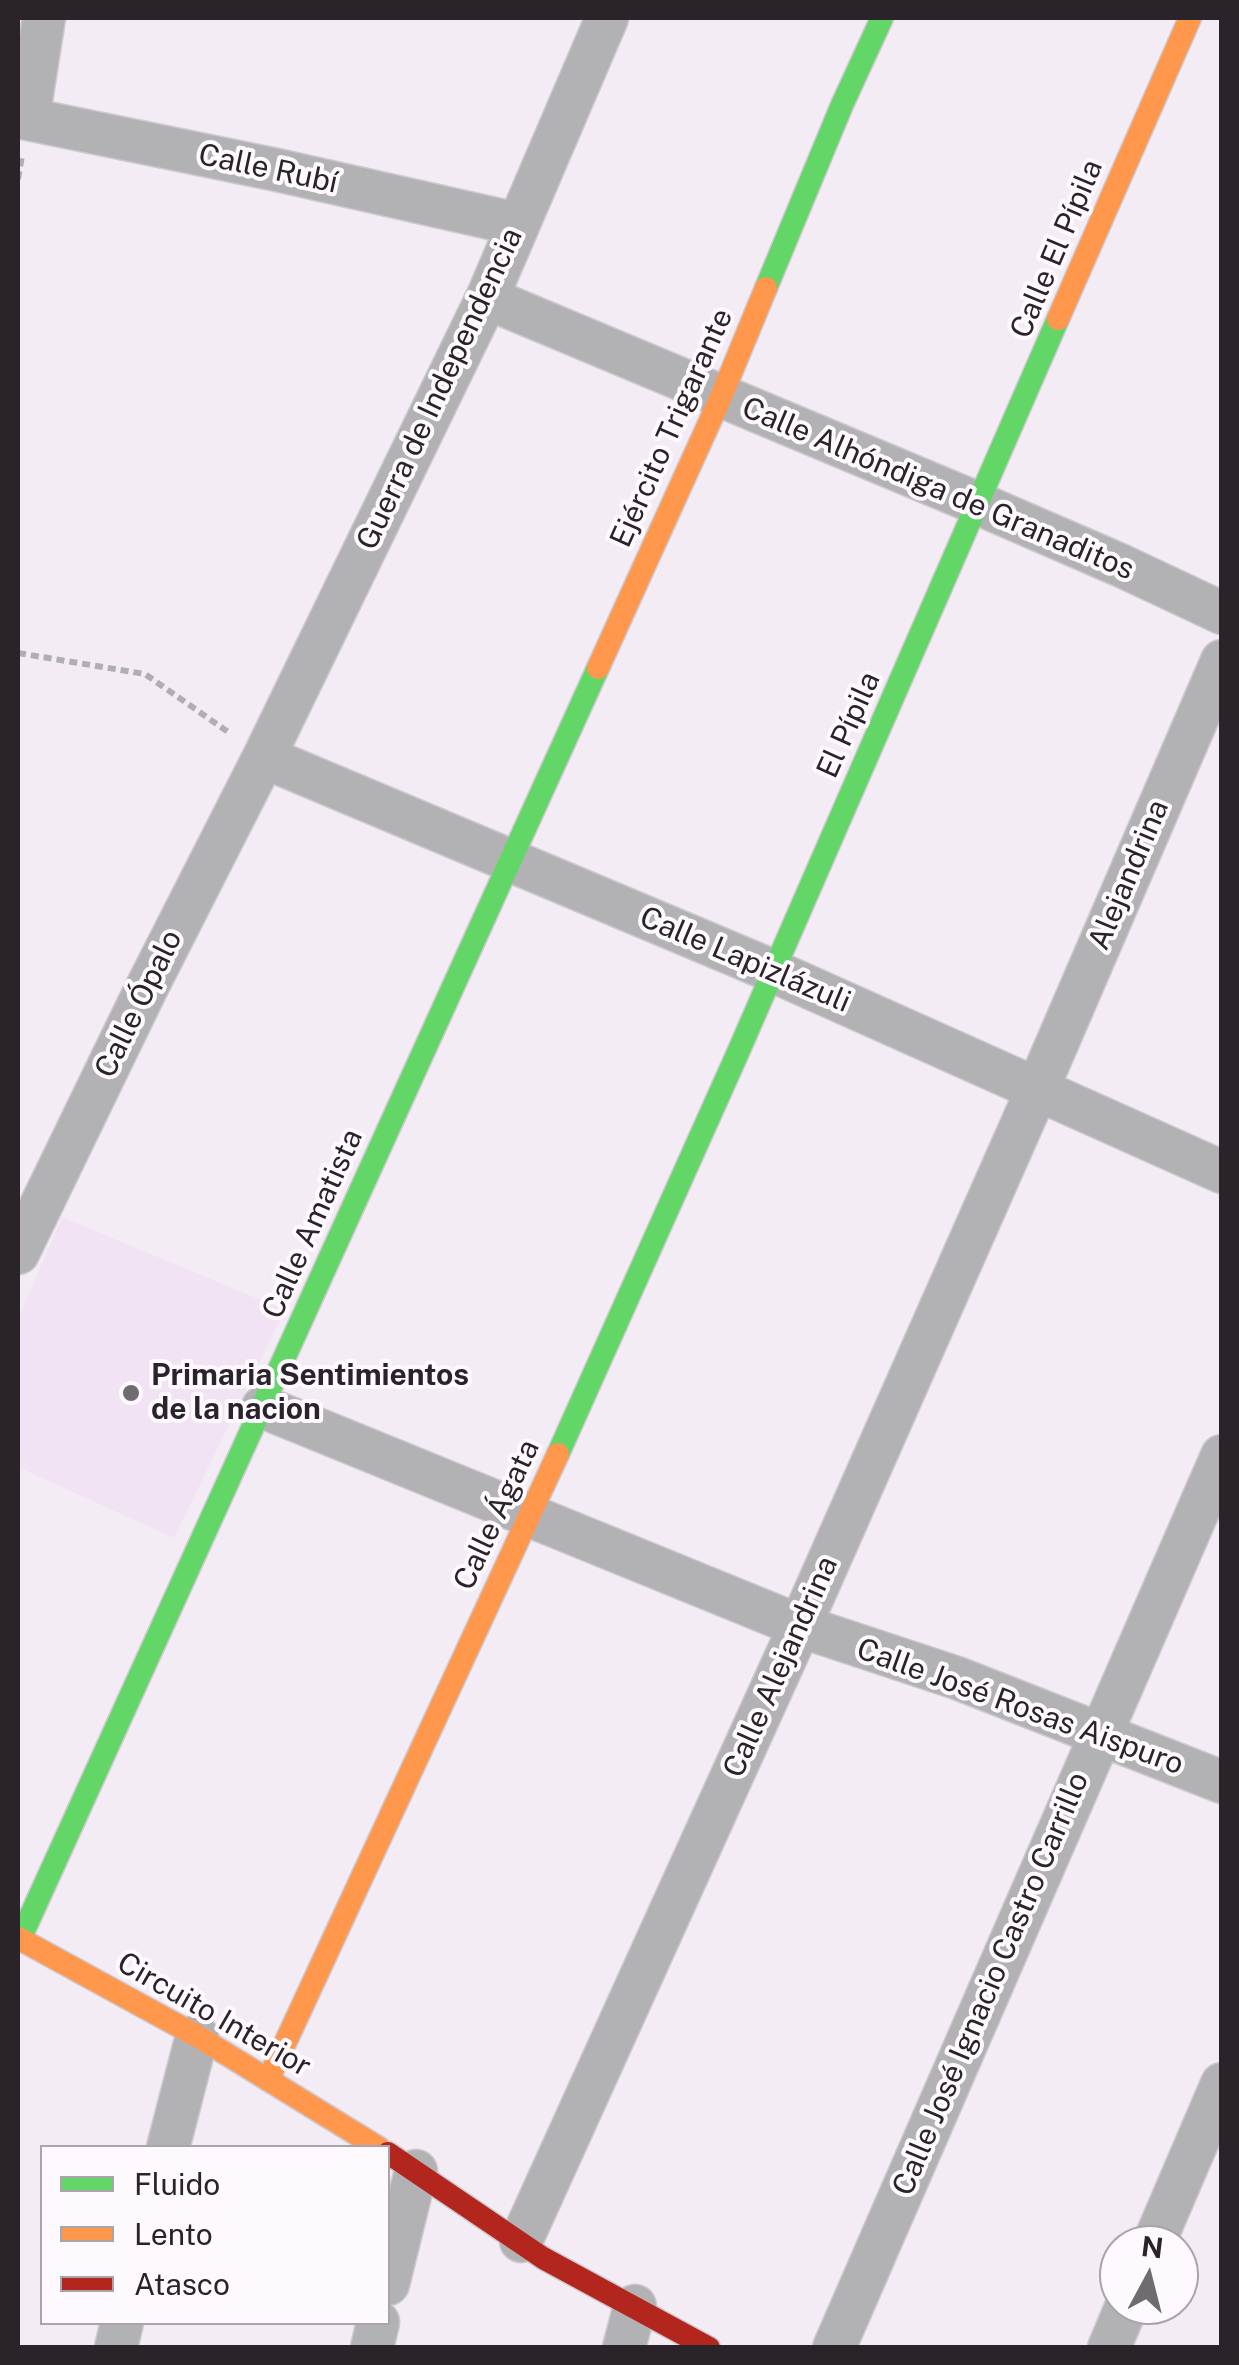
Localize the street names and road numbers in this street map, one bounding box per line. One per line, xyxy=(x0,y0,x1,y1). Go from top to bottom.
street label: Calle Rubí xyxy=(195,137,341,201)
street label: Calle El Pípila xyxy=(1003,154,1111,344)
street label: Guerra de Independencia xyxy=(350,223,530,555)
street label: Ejército Trigarante xyxy=(603,303,741,553)
street label: Calle Alhóndiga de Granaditos xyxy=(737,390,1139,588)
street label: El Pípila xyxy=(810,666,888,784)
street label: Alejandrina xyxy=(1081,794,1177,956)
street label: Calle Lapizlázuli xyxy=(634,899,856,1021)
street label: Calle Ópalo xyxy=(88,924,190,1084)
street label: Calle Amatista xyxy=(255,1124,371,1324)
street label: Calle Ágata xyxy=(447,1434,547,1596)
street label: Calle Alejandrina xyxy=(716,1551,846,1783)
street label: Calle José Rosas Aispuro xyxy=(852,1631,1188,1783)
street label: Calle José Ignacio Castro Carrillo xyxy=(885,1767,1097,2201)
street label: Circuito Interior xyxy=(111,1945,317,2085)

